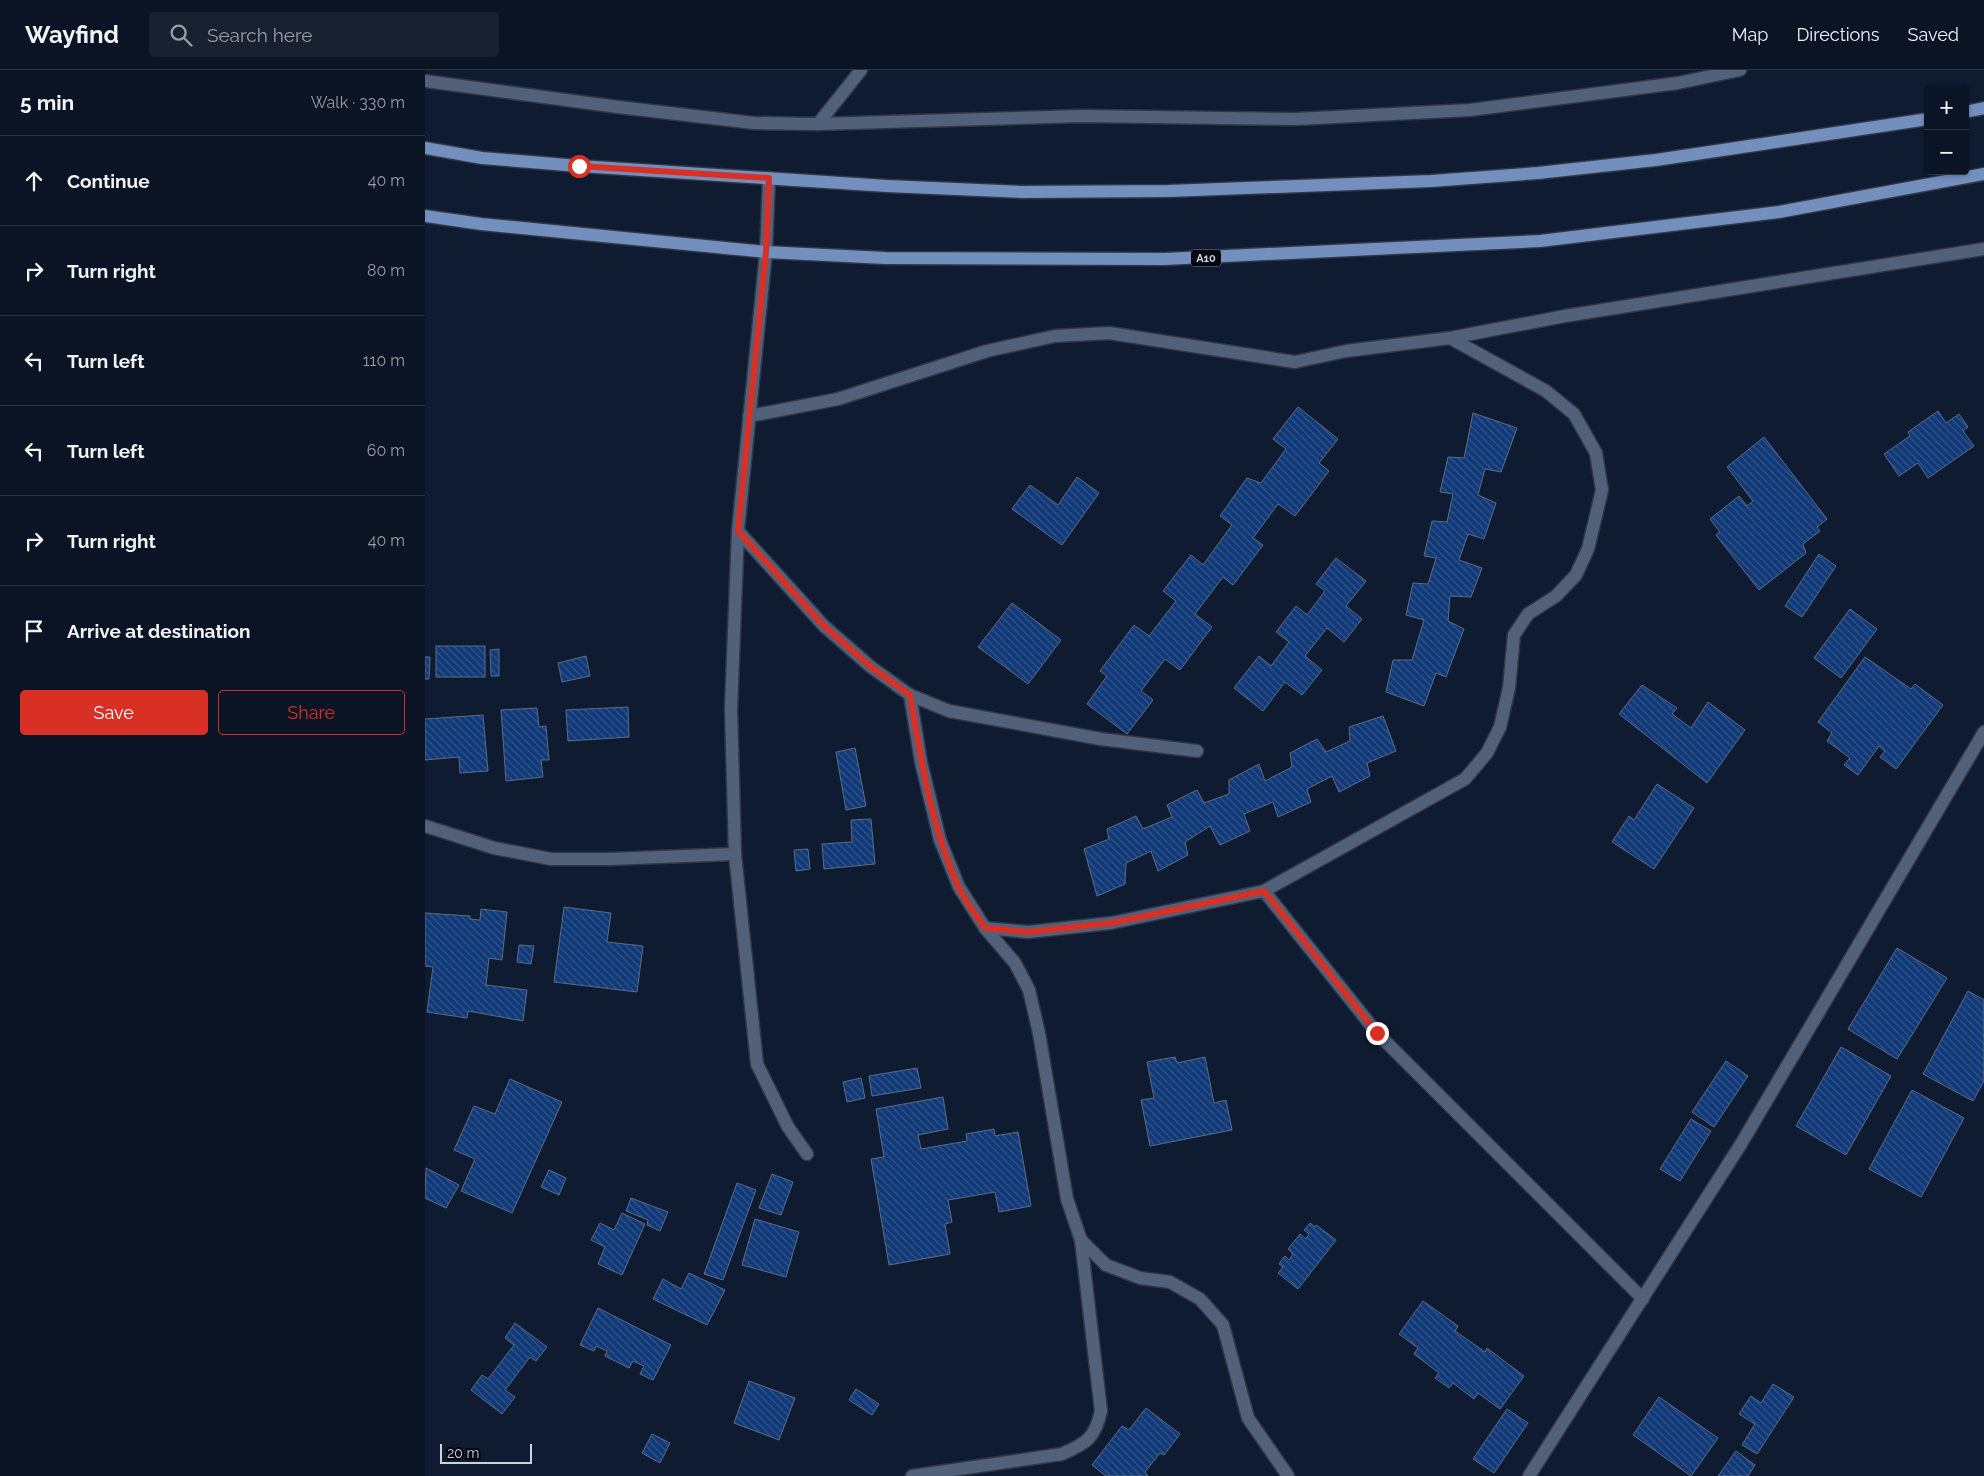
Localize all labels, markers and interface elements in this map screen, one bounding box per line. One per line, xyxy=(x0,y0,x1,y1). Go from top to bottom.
search box xyxy=(149,12,499,57)
text: Wayfind xyxy=(25,20,119,49)
icon: search xyxy=(167,21,195,49)
text: Search here xyxy=(207,24,312,46)
text: Map xyxy=(1732,24,1768,45)
text: Directions xyxy=(1796,24,1880,45)
text: Saved xyxy=(1908,24,1959,45)
map controls xyxy=(1924,85,1969,175)
button: + xyxy=(1924,85,1969,130)
text: 5 min xyxy=(20,90,74,115)
text: Walk · 330 m xyxy=(311,93,405,112)
button: − xyxy=(1924,130,1969,175)
route start xyxy=(568,155,591,178)
icon: ahead xyxy=(20,167,48,195)
text: Continue xyxy=(67,170,150,192)
text: 40 m xyxy=(368,171,405,190)
road number: A10 xyxy=(1191,250,1221,267)
icon: right xyxy=(20,257,48,285)
text: Turn right xyxy=(67,260,156,282)
text: 80 m xyxy=(367,261,405,280)
icon: left xyxy=(20,347,48,375)
text: Turn left xyxy=(67,350,144,372)
text: 110 m xyxy=(363,351,405,370)
icon: left xyxy=(20,437,48,465)
text: Turn left xyxy=(67,440,144,462)
text: 60 m xyxy=(367,441,405,460)
icon: right xyxy=(20,527,48,555)
text: Turn right xyxy=(67,530,156,552)
text: 40 m xyxy=(368,531,405,550)
icon: arrive xyxy=(20,617,48,645)
text: Arrive at destination xyxy=(67,620,251,642)
button: Save xyxy=(20,690,208,735)
button: Share xyxy=(218,690,405,735)
route end xyxy=(1366,1022,1389,1045)
scale bar xyxy=(440,1441,533,1464)
text: 20 m xyxy=(447,1445,479,1461)

